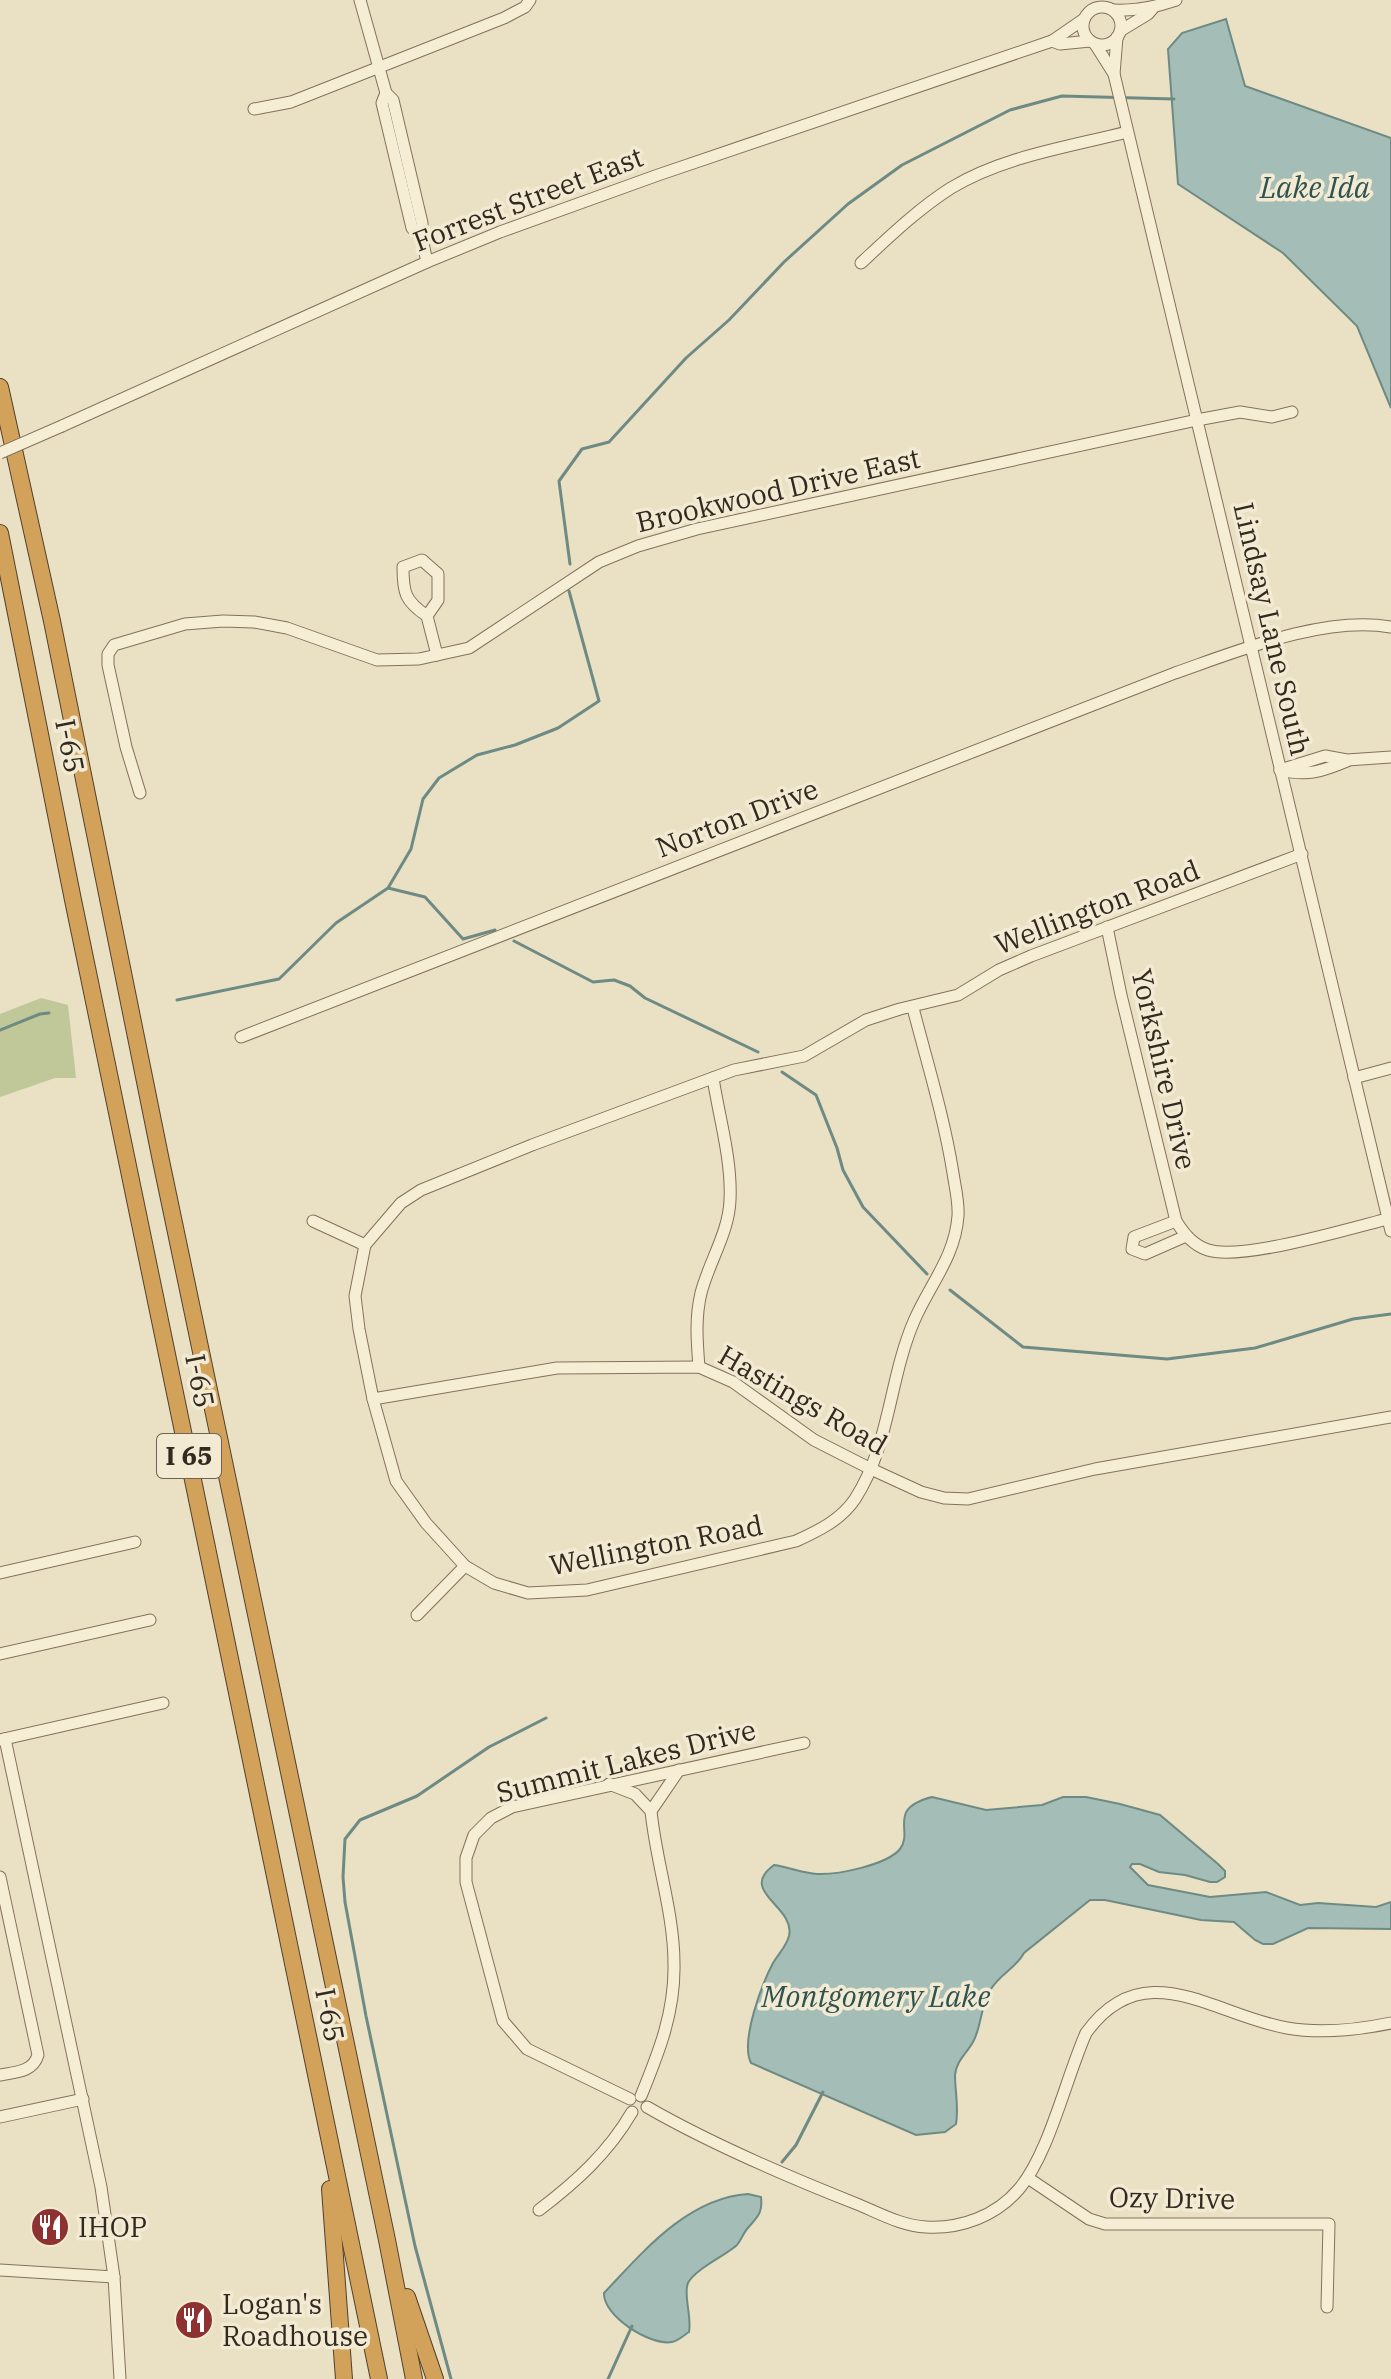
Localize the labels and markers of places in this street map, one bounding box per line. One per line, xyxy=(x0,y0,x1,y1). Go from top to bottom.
restaurant icon: IHOP xyxy=(29,2206,71,2248)
place label: IHOP xyxy=(78,2208,147,2245)
place label: Logan's Roadhouse xyxy=(222,2285,368,2354)
restaurant icon: Logan's Roadhouse xyxy=(173,2299,215,2341)

